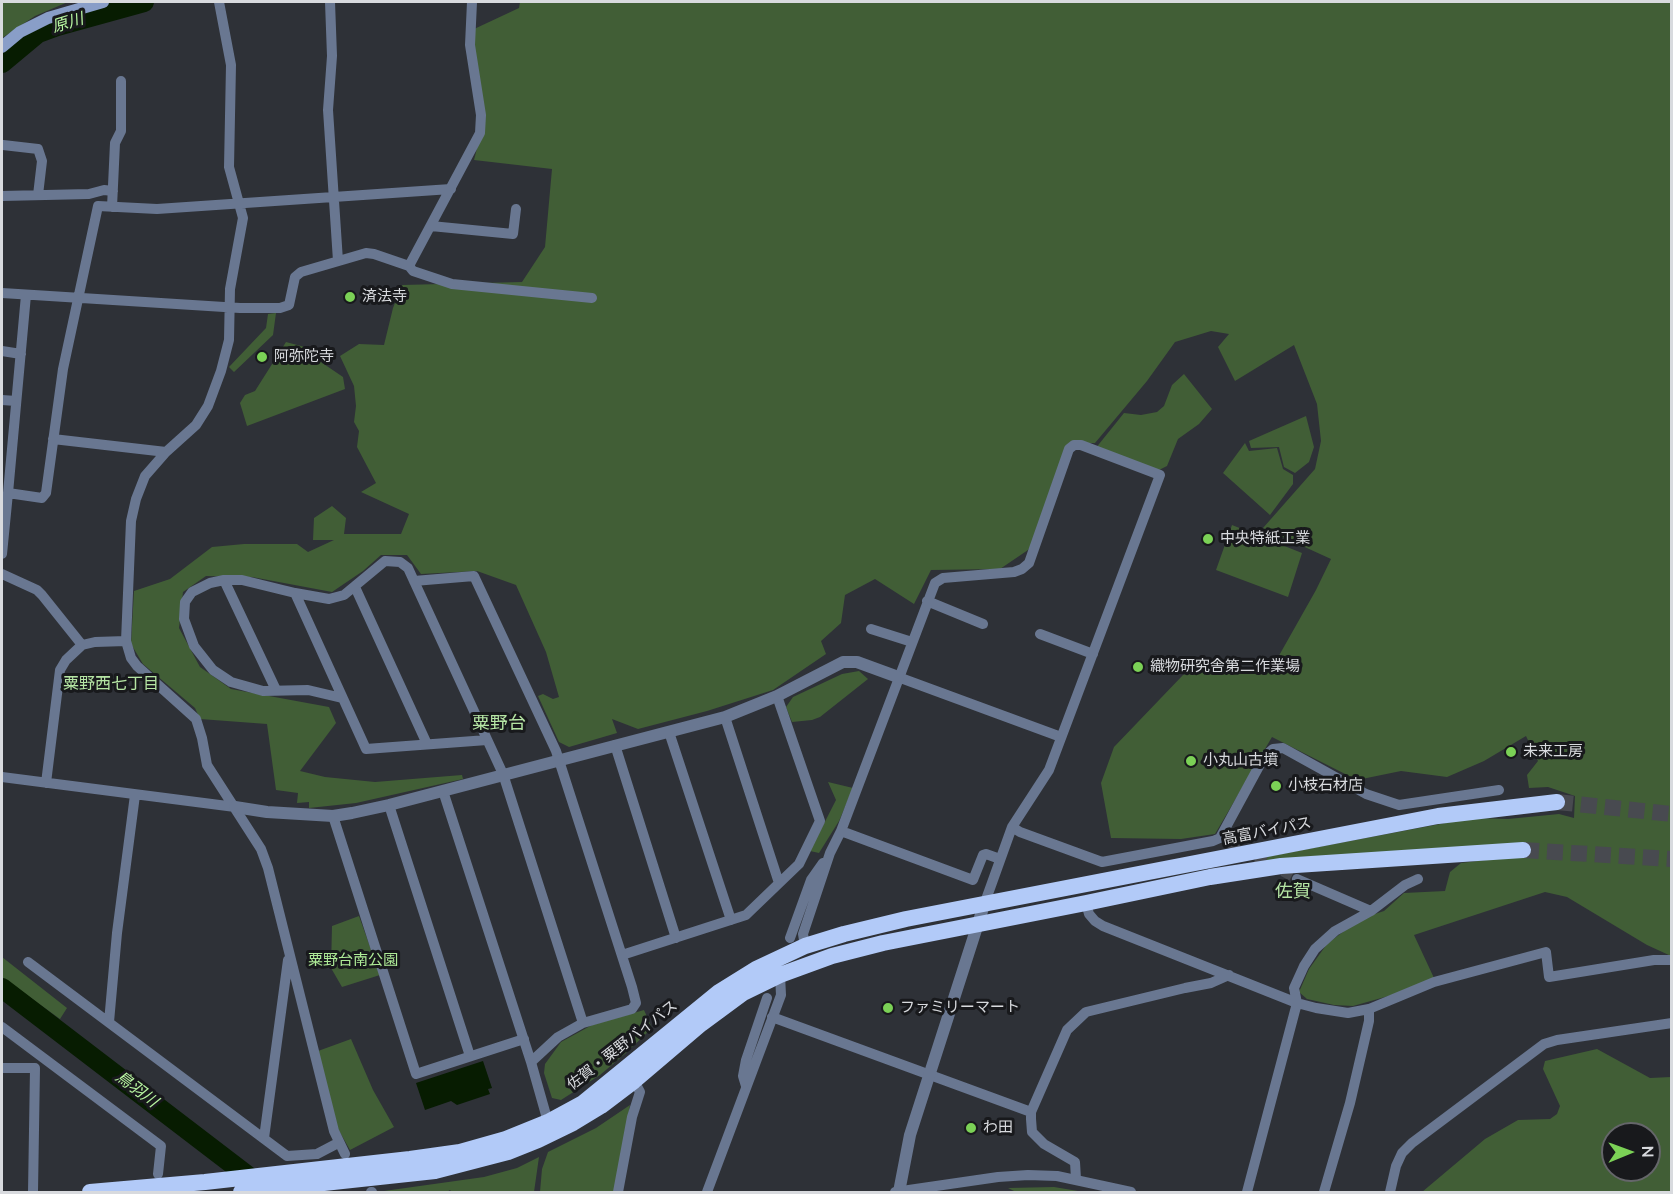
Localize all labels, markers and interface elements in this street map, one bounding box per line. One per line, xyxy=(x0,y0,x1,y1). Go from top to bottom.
water label: 原川 xyxy=(50,10,86,38)
place label: 済法寺 xyxy=(362,288,407,306)
marker: 済法寺 xyxy=(343,290,357,304)
place label: 阿弥陀寺 xyxy=(274,348,334,366)
marker: 阿弥陀寺 xyxy=(255,350,269,364)
place label: 中央特紙工業 xyxy=(1220,530,1310,548)
marker: 中央特紙工業 xyxy=(1201,532,1215,546)
place label: 織物研究舎第二作業場 xyxy=(1150,658,1300,676)
marker: 織物研究舎第二作業場 xyxy=(1131,660,1145,674)
district label: 粟野西七丁目 xyxy=(63,675,159,695)
district label: 粟野台 xyxy=(472,714,526,736)
place label: 未来工房 xyxy=(1523,743,1583,761)
marker: 未来工房 xyxy=(1504,745,1518,759)
place label: 小丸山古墳 xyxy=(1203,752,1278,770)
marker: 小丸山古墳 xyxy=(1184,754,1198,768)
place label: 小枝石材店 xyxy=(1288,777,1363,795)
marker: 小枝石材店 xyxy=(1269,779,1283,793)
street label: 高富バイパス xyxy=(1221,815,1313,849)
district label: 佐賀 xyxy=(1275,882,1311,904)
park label: 粟野台南公園 xyxy=(308,952,398,970)
street label: 佐賀・粟野バイパス xyxy=(564,997,682,1095)
place label: ファミリーマート xyxy=(900,999,1020,1017)
marker: ファミリーマート xyxy=(881,1001,895,1015)
water label: 鳥羽川 xyxy=(111,1068,161,1112)
place label: わ田 xyxy=(983,1119,1013,1137)
marker: わ田 xyxy=(964,1121,978,1135)
north arrow xyxy=(1601,1122,1661,1182)
text: N xyxy=(1636,1146,1658,1158)

